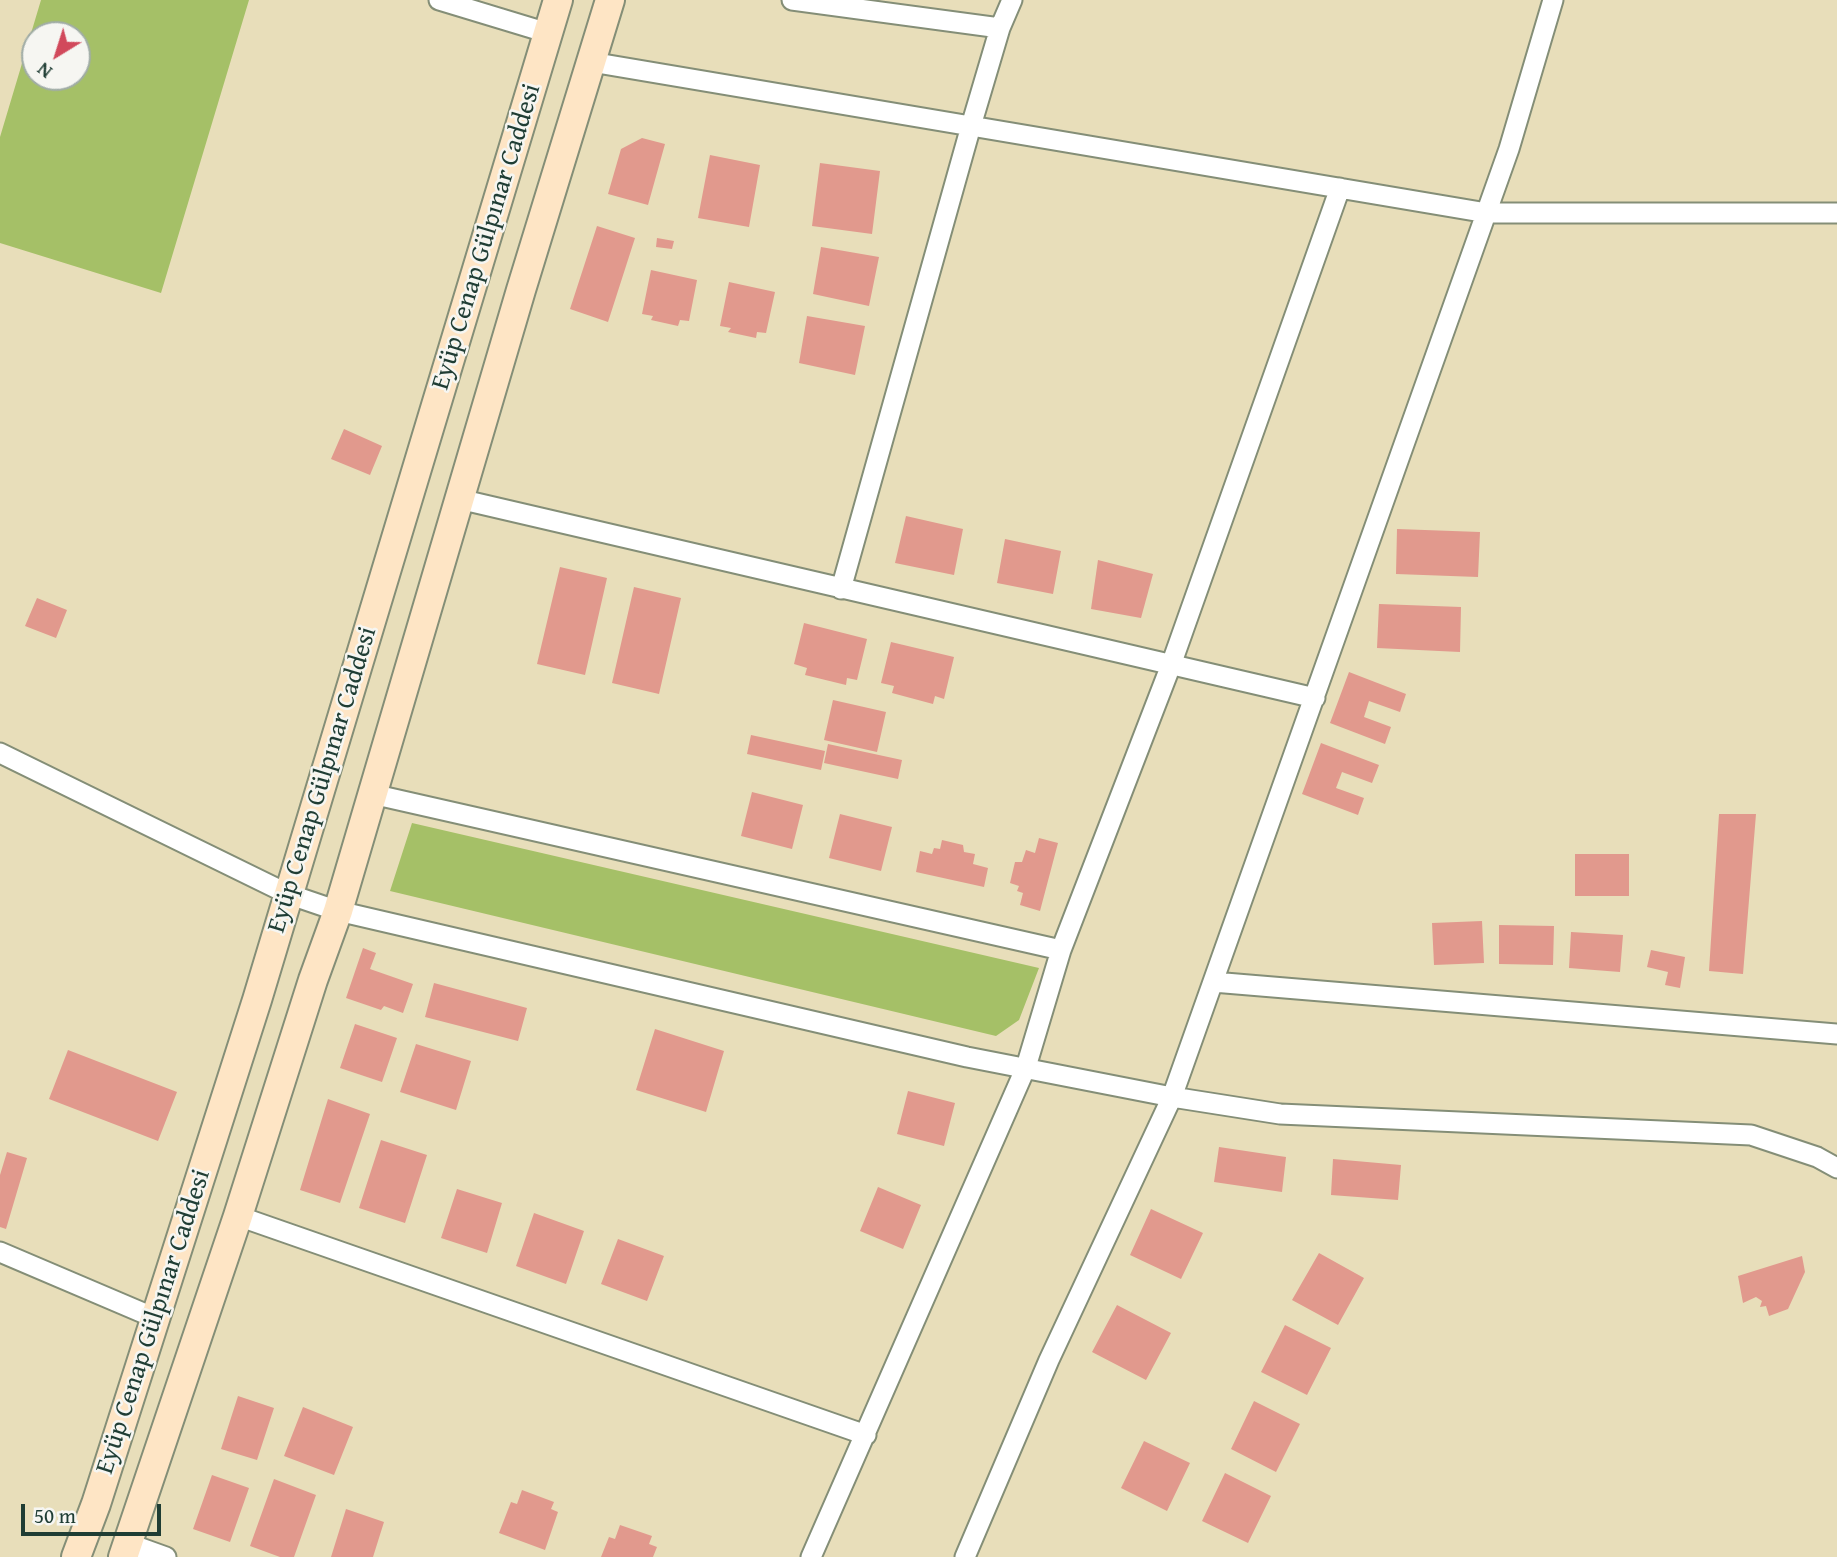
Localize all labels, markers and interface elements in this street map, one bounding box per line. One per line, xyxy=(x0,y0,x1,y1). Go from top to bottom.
north arrow xyxy=(21,21,91,91)
text: N xyxy=(31,56,58,86)
street label: Eyüp Cenap Gülpınar Caddesi xyxy=(426,80,548,394)
street label: Eyüp Cenap Gülpınar Caddesi xyxy=(262,623,384,937)
street label: Eyüp Cenap Gülpınar Caddesi xyxy=(90,1166,218,1478)
scale bar xyxy=(24,1490,164,1534)
text: 50 m xyxy=(34,1500,76,1531)

